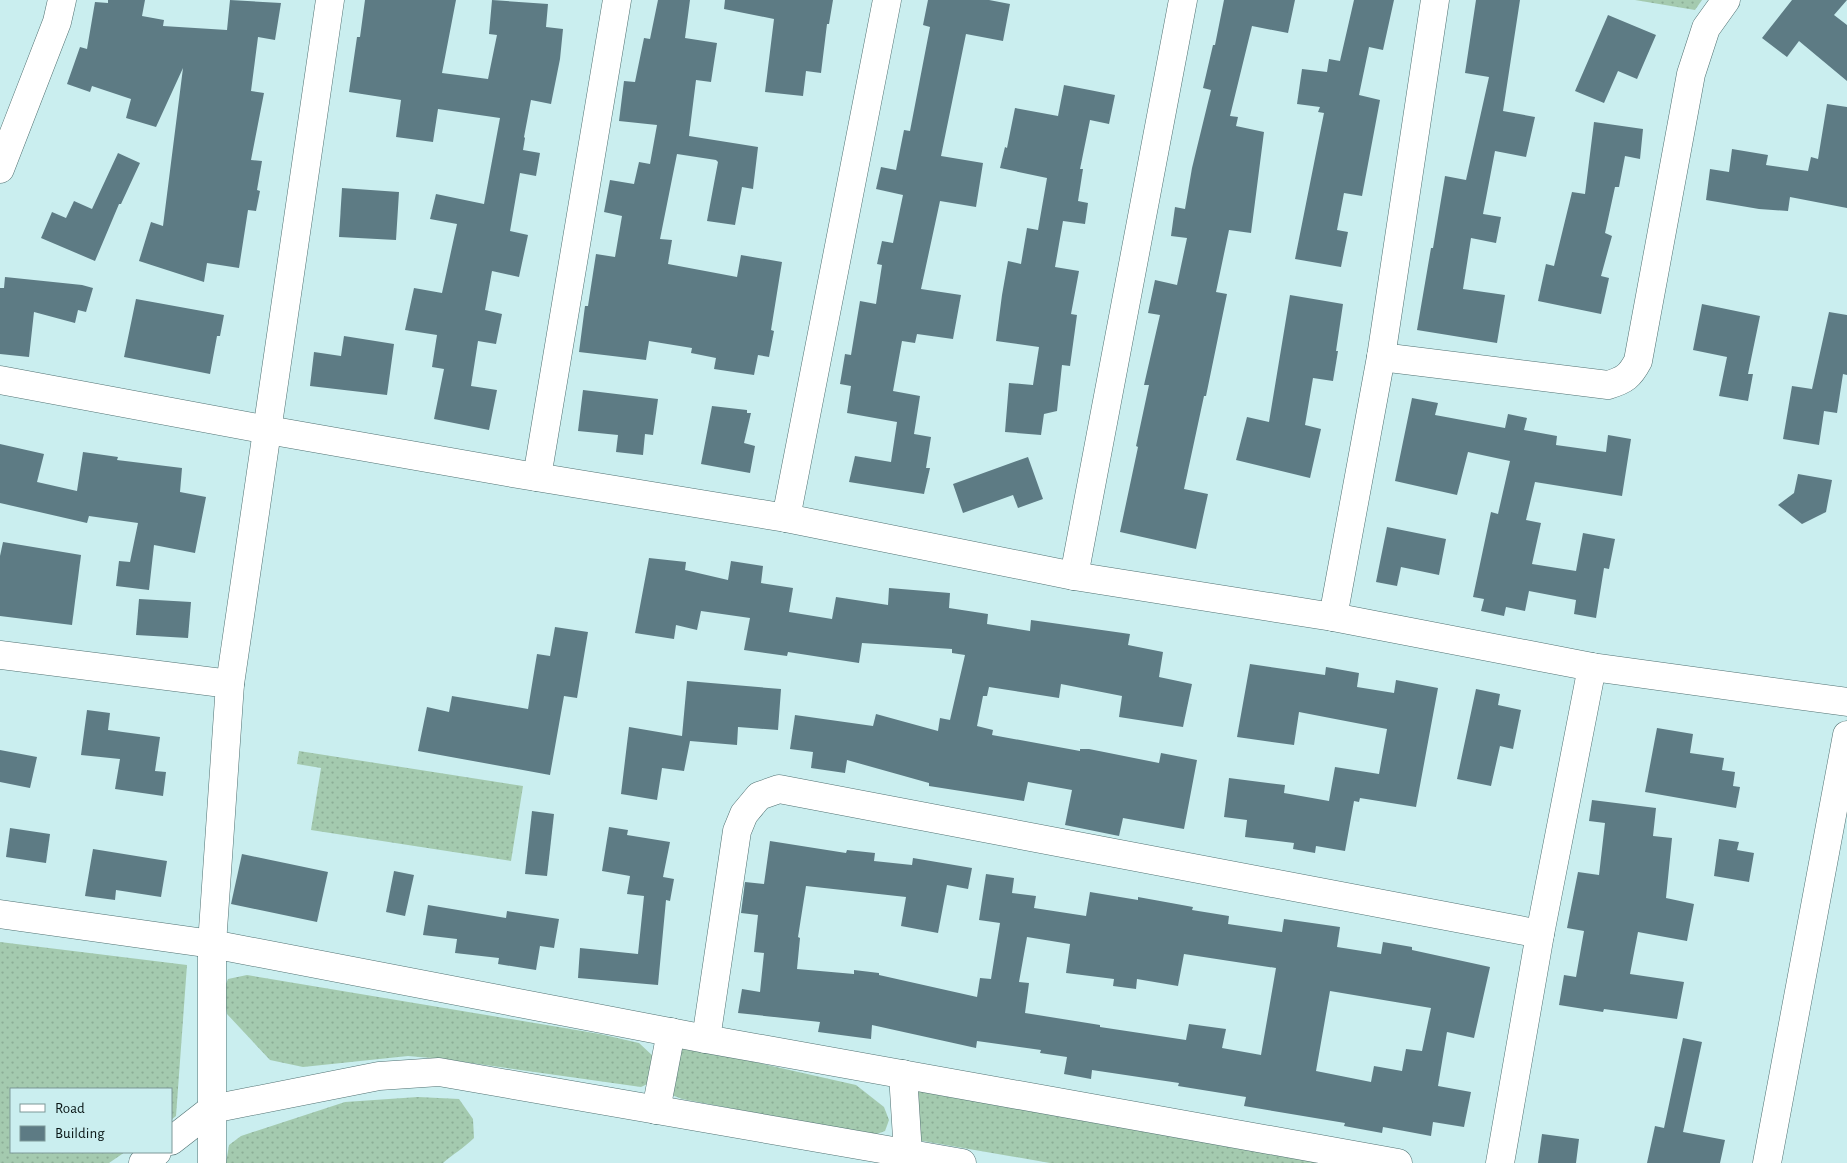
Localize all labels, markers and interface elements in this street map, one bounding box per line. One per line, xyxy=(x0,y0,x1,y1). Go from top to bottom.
legend xyxy=(10,1088,172,1153)
text: Road xyxy=(55,1101,85,1116)
text: Building xyxy=(55,1126,105,1141)

